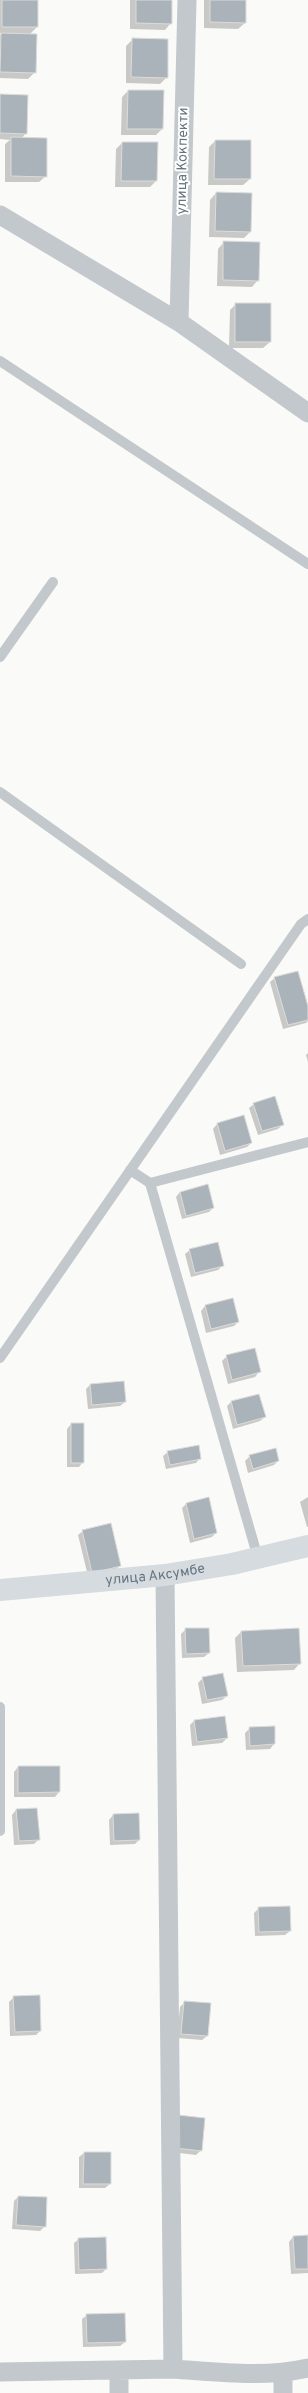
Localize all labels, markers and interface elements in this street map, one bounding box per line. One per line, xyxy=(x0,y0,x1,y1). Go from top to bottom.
street label: улица Кокпекти xyxy=(174,107,192,215)
street label: улица Аксумбе xyxy=(105,1560,206,1589)

